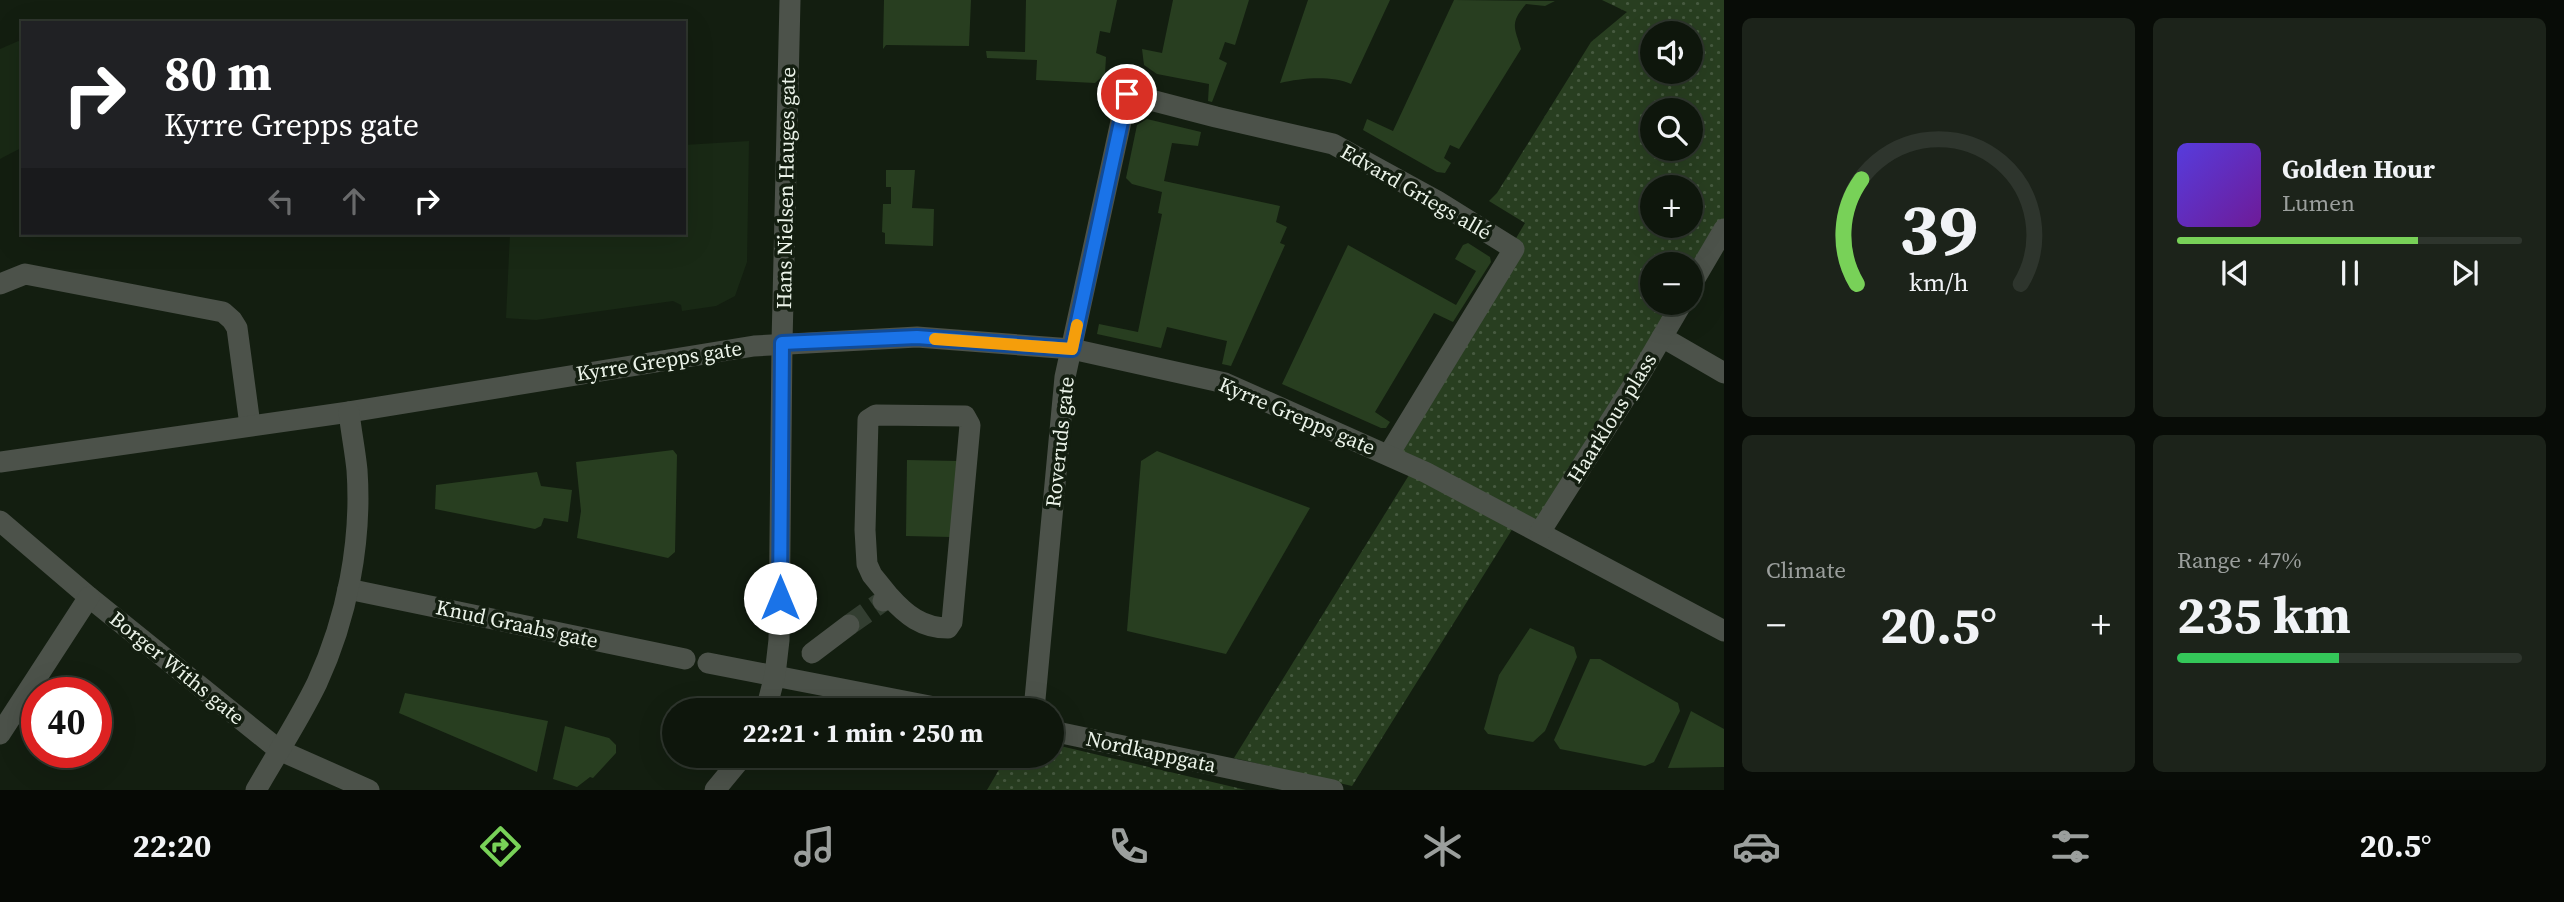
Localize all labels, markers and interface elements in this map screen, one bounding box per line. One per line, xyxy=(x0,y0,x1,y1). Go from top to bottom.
map controls xyxy=(1640,21,1703,315)
button: sound xyxy=(1640,21,1703,84)
text: 80 m xyxy=(164,39,272,106)
icon: right xyxy=(49,49,140,140)
pin xyxy=(1097,64,1157,124)
street label: Hans Nielsen Hauges gate xyxy=(769,67,802,309)
icon: arrive xyxy=(1108,75,1146,113)
button: search xyxy=(1640,98,1703,161)
text: Kyrre Grepps gate xyxy=(164,103,419,147)
street label: Edvard Griegs allé xyxy=(1336,137,1497,247)
text: Golden Hour xyxy=(2282,151,2435,187)
button: + xyxy=(1640,175,1703,238)
text: 39 xyxy=(1899,179,1978,278)
icon: left xyxy=(262,182,300,220)
icon: ahead xyxy=(335,182,373,220)
icon: right xyxy=(408,182,446,220)
text: Lumen xyxy=(2282,187,2355,219)
button: − xyxy=(1640,252,1703,315)
icon: previous xyxy=(2216,254,2254,292)
icon: pause xyxy=(2331,254,2369,292)
icon: next xyxy=(2446,254,2484,292)
text: km/h xyxy=(1909,265,1968,299)
street label: Kyrre Grepps gate xyxy=(574,333,744,388)
street label: Haarklous plass xyxy=(1560,347,1663,488)
street label: Kyrre Grepps gate xyxy=(1215,370,1380,462)
street label: Roveruds gate xyxy=(1038,375,1081,509)
text: Range · 47% xyxy=(2177,544,2302,576)
text: Climate xyxy=(1766,554,1846,586)
position arrow xyxy=(743,561,817,635)
text: 235 km xyxy=(2177,579,2351,650)
text: 20.5° xyxy=(1880,589,1997,660)
street label: Knud Graahs gate xyxy=(433,592,601,655)
text: − xyxy=(1766,599,1786,651)
text: + xyxy=(2091,599,2111,651)
street label: Borger Withs gate xyxy=(104,604,251,731)
speed limit sign: 40 xyxy=(21,677,112,768)
text: 22:21 · 1 min · 250 m xyxy=(743,715,983,751)
street label: Nordkappgata xyxy=(1084,724,1219,779)
icon: directions xyxy=(476,822,525,871)
icon: music xyxy=(790,822,839,871)
icon: phone xyxy=(1104,822,1153,871)
icon: climate xyxy=(1418,822,1467,871)
icon: car xyxy=(1732,822,1781,871)
icon: filters xyxy=(2046,822,2095,871)
text: 22:20 xyxy=(132,824,211,868)
text: 20.5° xyxy=(2359,824,2432,868)

